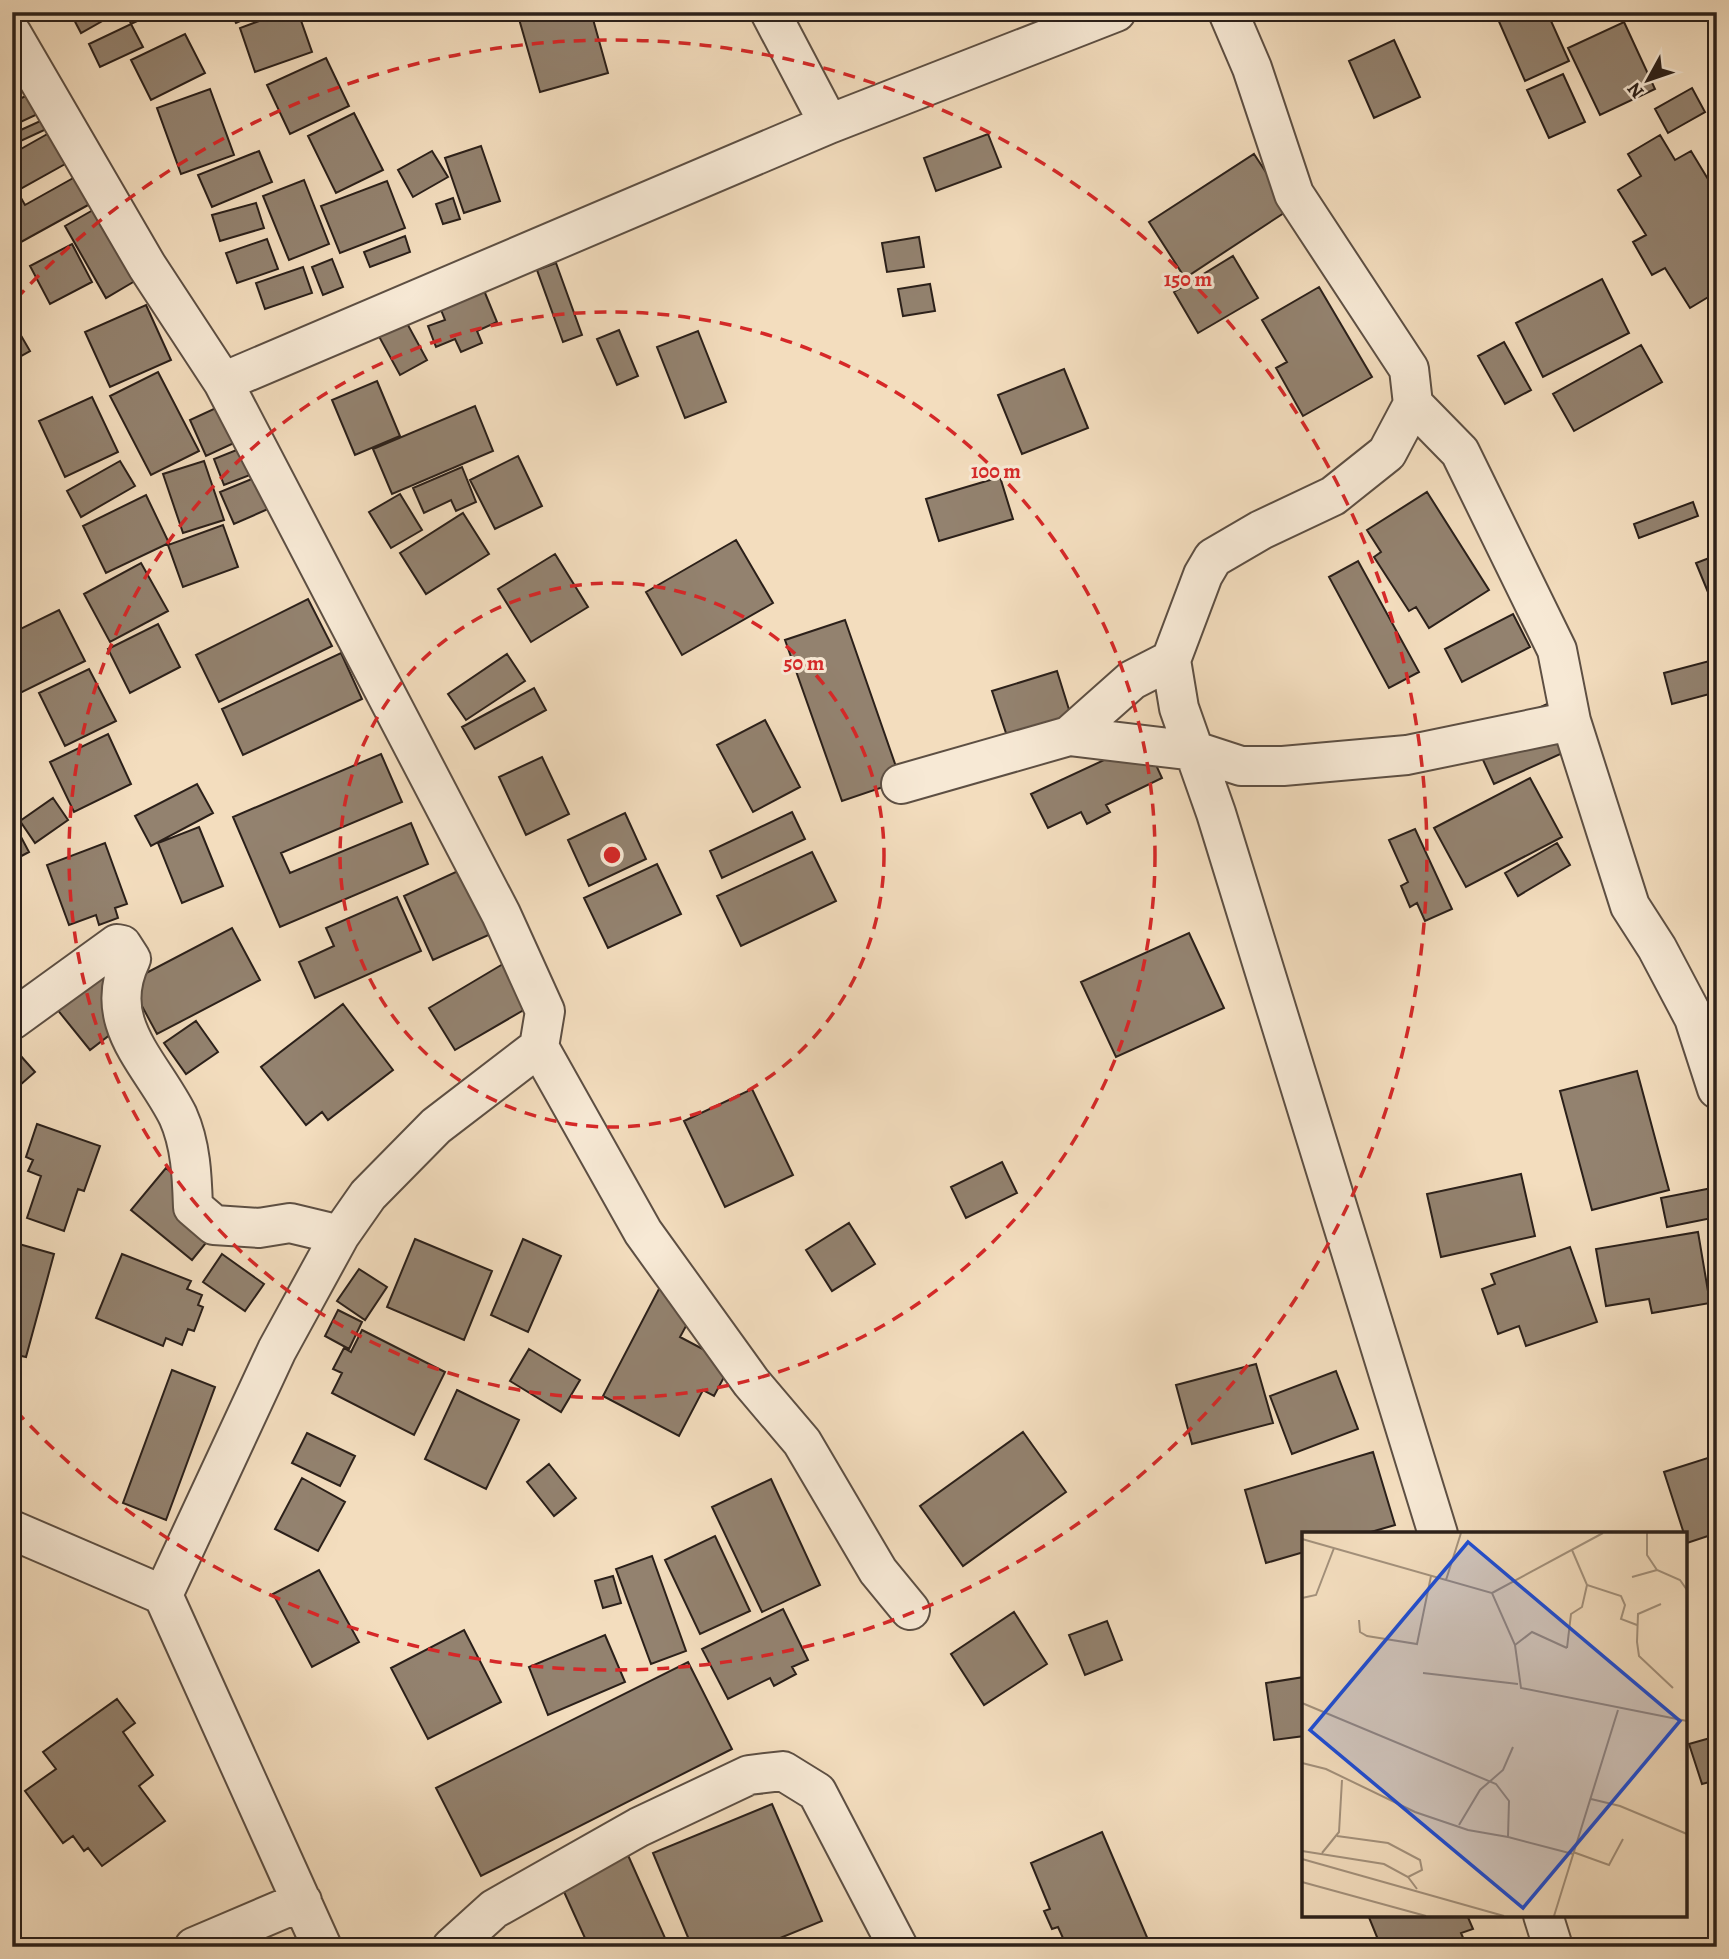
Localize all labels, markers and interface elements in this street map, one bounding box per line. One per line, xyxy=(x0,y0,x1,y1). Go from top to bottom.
north arrow xyxy=(1614,46,1684,116)
text: N xyxy=(1621,77,1650,104)
text: 150 m xyxy=(1164,265,1213,293)
text: 100 m xyxy=(971,457,1021,485)
text: 50 m xyxy=(784,649,825,677)
centre of rings xyxy=(600,843,624,867)
inset map xyxy=(1302,1532,1687,1917)

